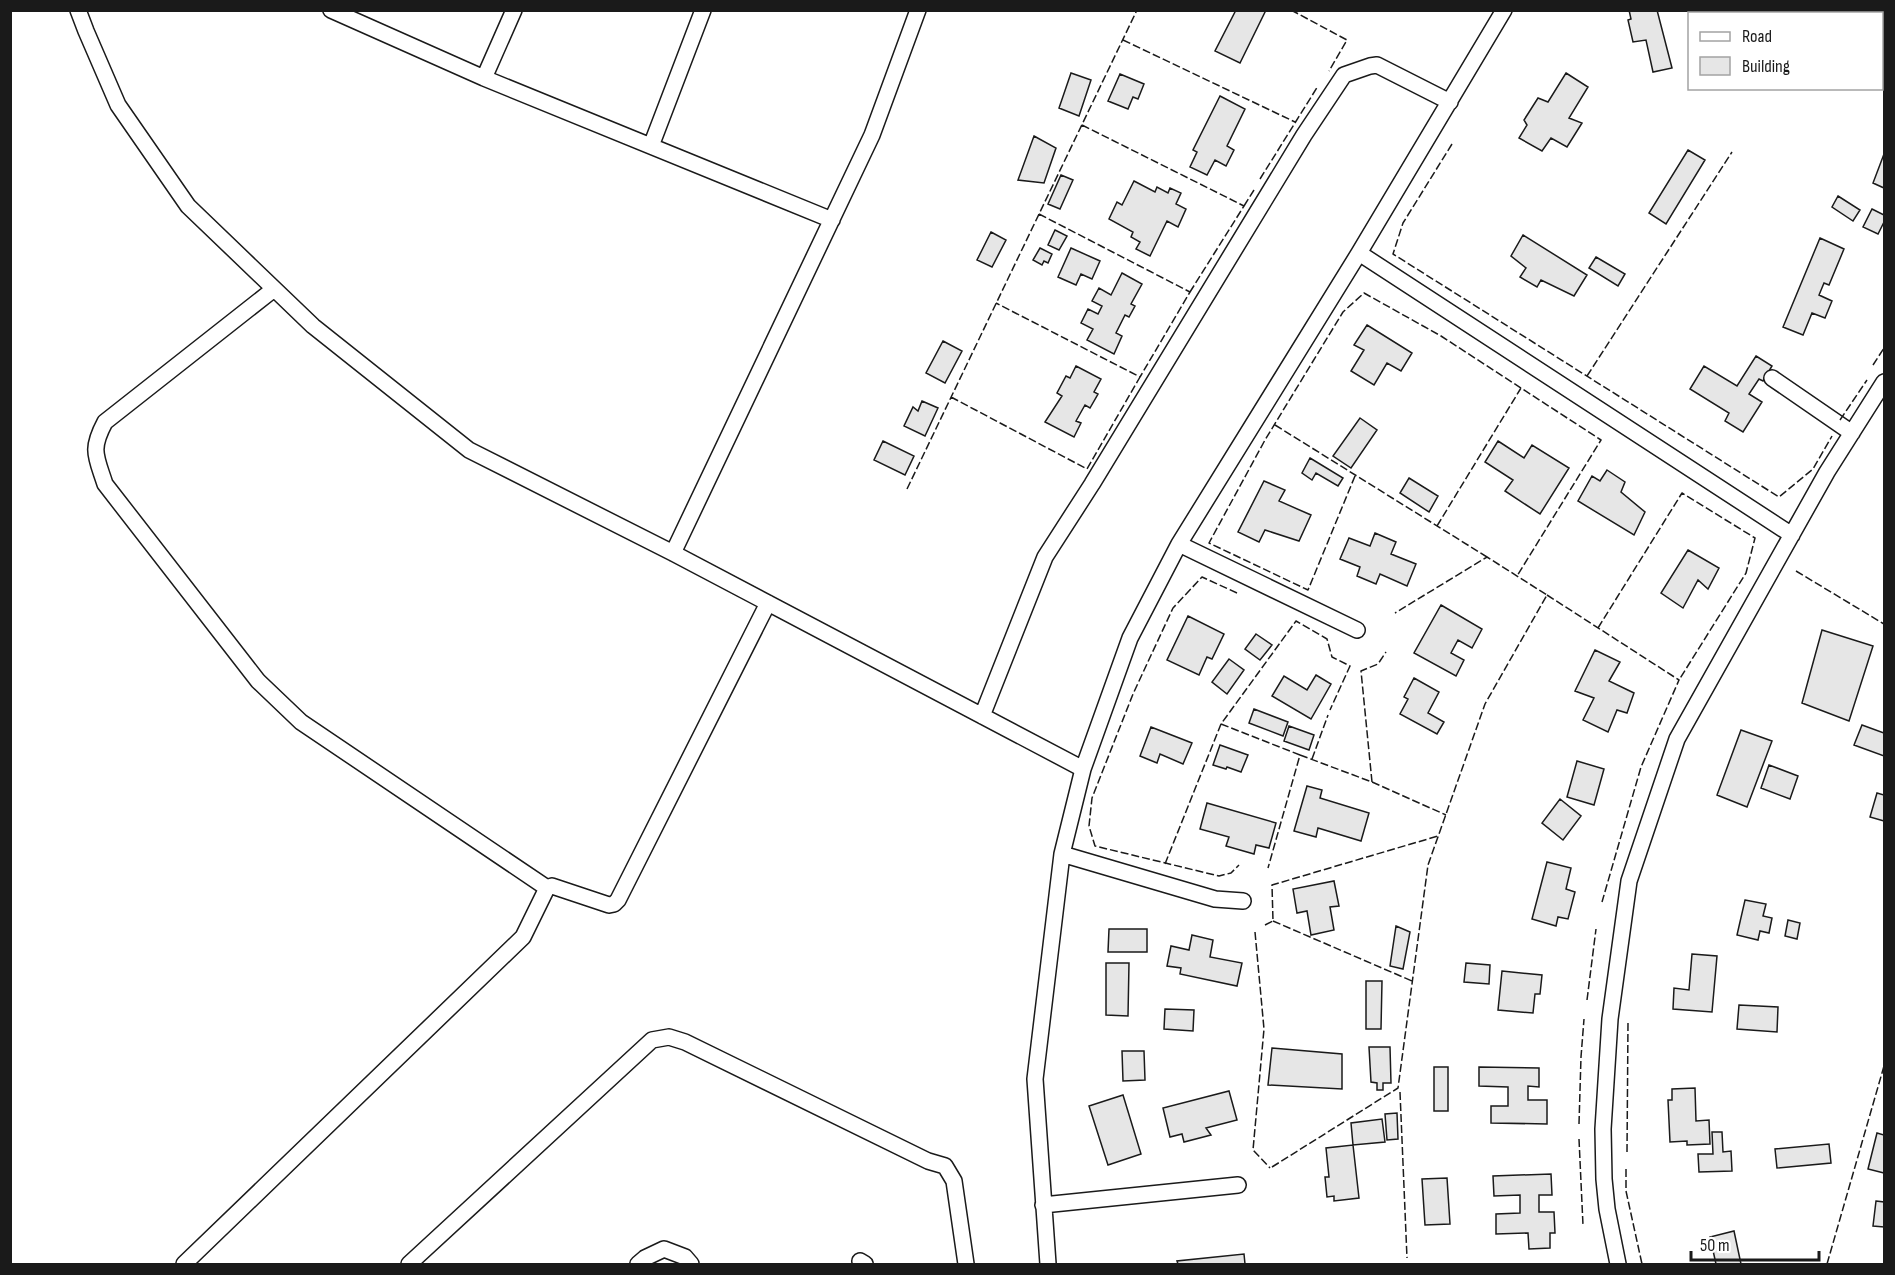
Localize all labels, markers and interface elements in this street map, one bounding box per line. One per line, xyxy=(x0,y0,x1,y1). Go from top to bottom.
legend xyxy=(1688,12,1883,90)
text: Road xyxy=(1742,26,1772,47)
text: Building xyxy=(1742,56,1790,77)
scale bar xyxy=(1691,1224,1818,1262)
text: 50 m xyxy=(1700,1235,1730,1256)

